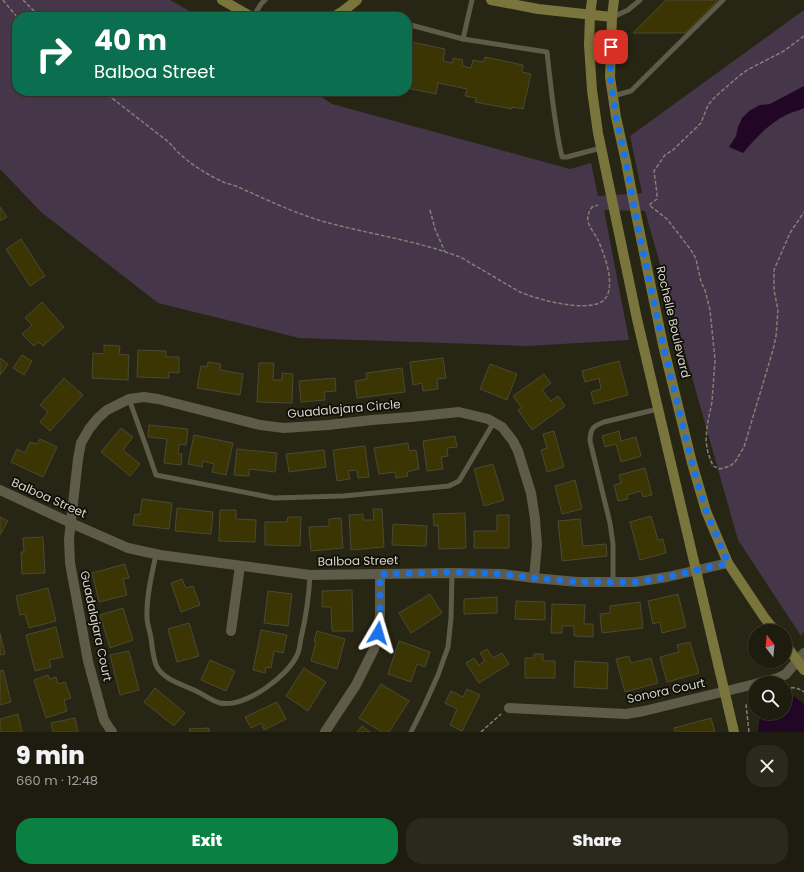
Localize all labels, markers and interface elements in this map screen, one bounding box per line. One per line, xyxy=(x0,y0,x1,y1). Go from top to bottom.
text: 40 m xyxy=(94,21,167,60)
icon: right xyxy=(28,28,80,80)
pin xyxy=(594,30,628,64)
icon: arrive xyxy=(600,36,622,58)
text: Balboa Street xyxy=(94,59,215,84)
street label: Rochelle Boulevard xyxy=(652,264,695,380)
street label: Guadalajara Circle xyxy=(287,395,401,422)
street label: Balboa Street xyxy=(9,473,90,522)
street label: Balboa Street xyxy=(318,551,398,570)
street label: Guadalajara Court xyxy=(76,569,117,683)
position arrow xyxy=(357,612,399,654)
north arrow xyxy=(748,624,792,668)
map controls xyxy=(748,624,792,720)
street label: Sonora Court xyxy=(625,674,706,707)
button: search xyxy=(748,676,792,720)
text: 9 min xyxy=(16,739,85,772)
button: close xyxy=(746,745,788,787)
text: 660 m · 12:48 xyxy=(16,771,98,790)
button: Exit xyxy=(16,818,398,864)
button: Share xyxy=(406,818,788,864)

